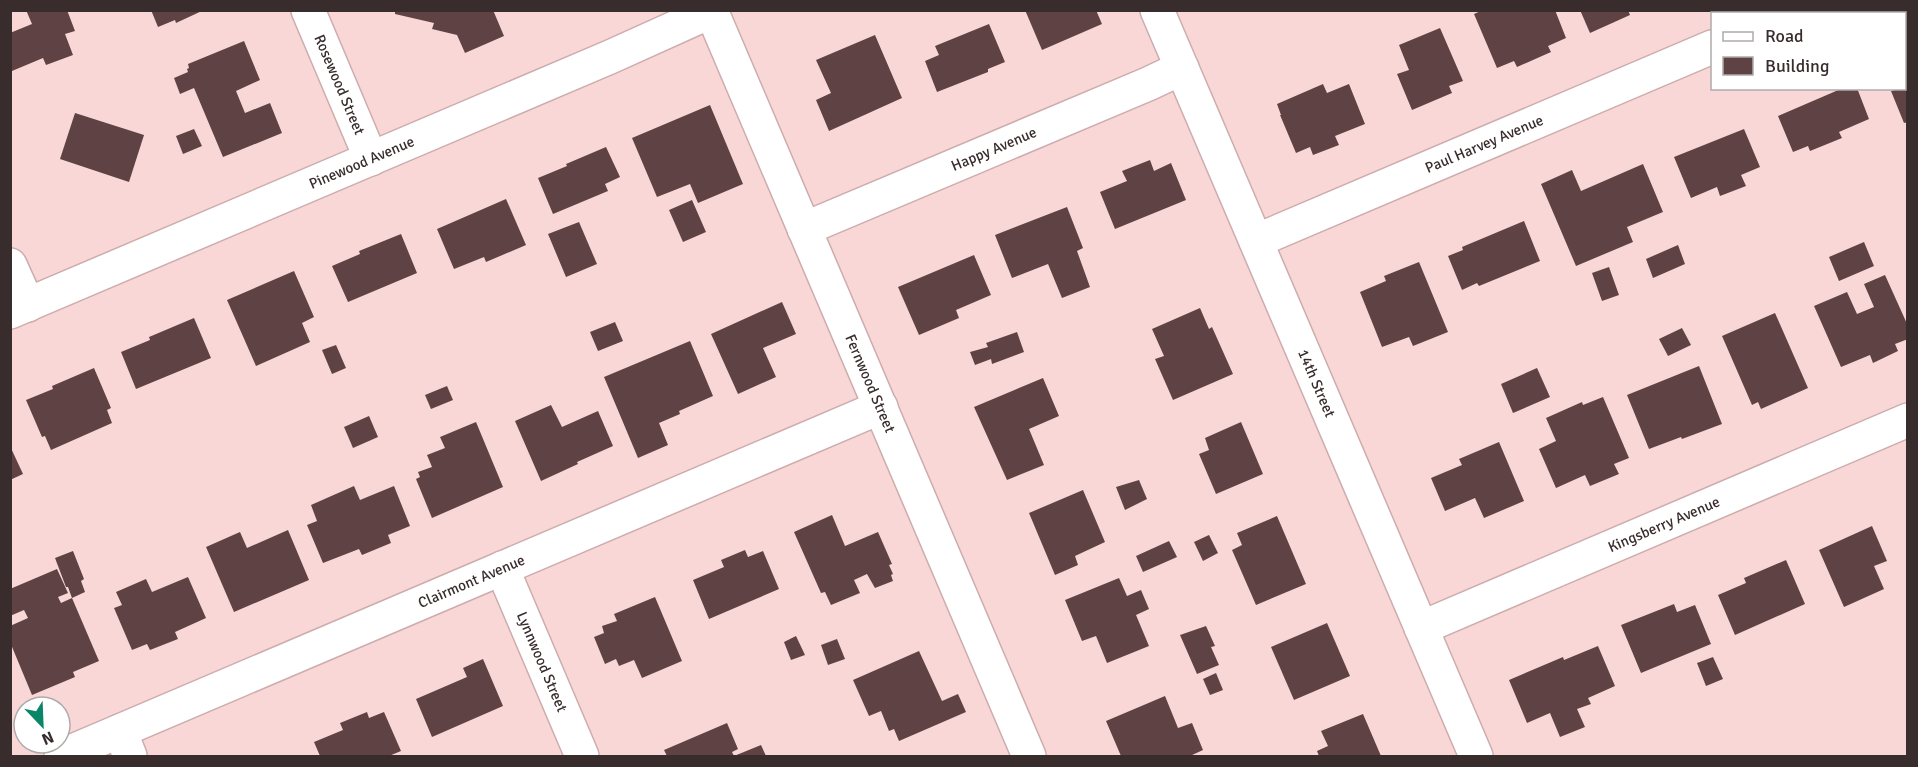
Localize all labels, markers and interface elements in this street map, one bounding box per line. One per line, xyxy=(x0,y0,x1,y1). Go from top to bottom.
legend xyxy=(1711,12,1906,90)
text: Road xyxy=(1765,25,1804,47)
street label: Rosewood Street xyxy=(310,32,369,137)
text: Building xyxy=(1765,55,1829,77)
street label: Paul Harvey Avenue xyxy=(1422,111,1546,177)
street label: Happy Avenue xyxy=(948,123,1039,175)
street label: Pinewood Avenue xyxy=(306,132,417,193)
street label: Fernwood Street xyxy=(841,332,899,435)
street label: 14th Street xyxy=(1294,347,1339,420)
street label: Kingsberry Avenue xyxy=(1605,492,1722,556)
street label: Clairmont Avenue xyxy=(415,551,527,612)
street label: Lynnwood Street xyxy=(513,609,571,715)
north arrow xyxy=(12,695,72,755)
text: N xyxy=(38,727,57,749)

